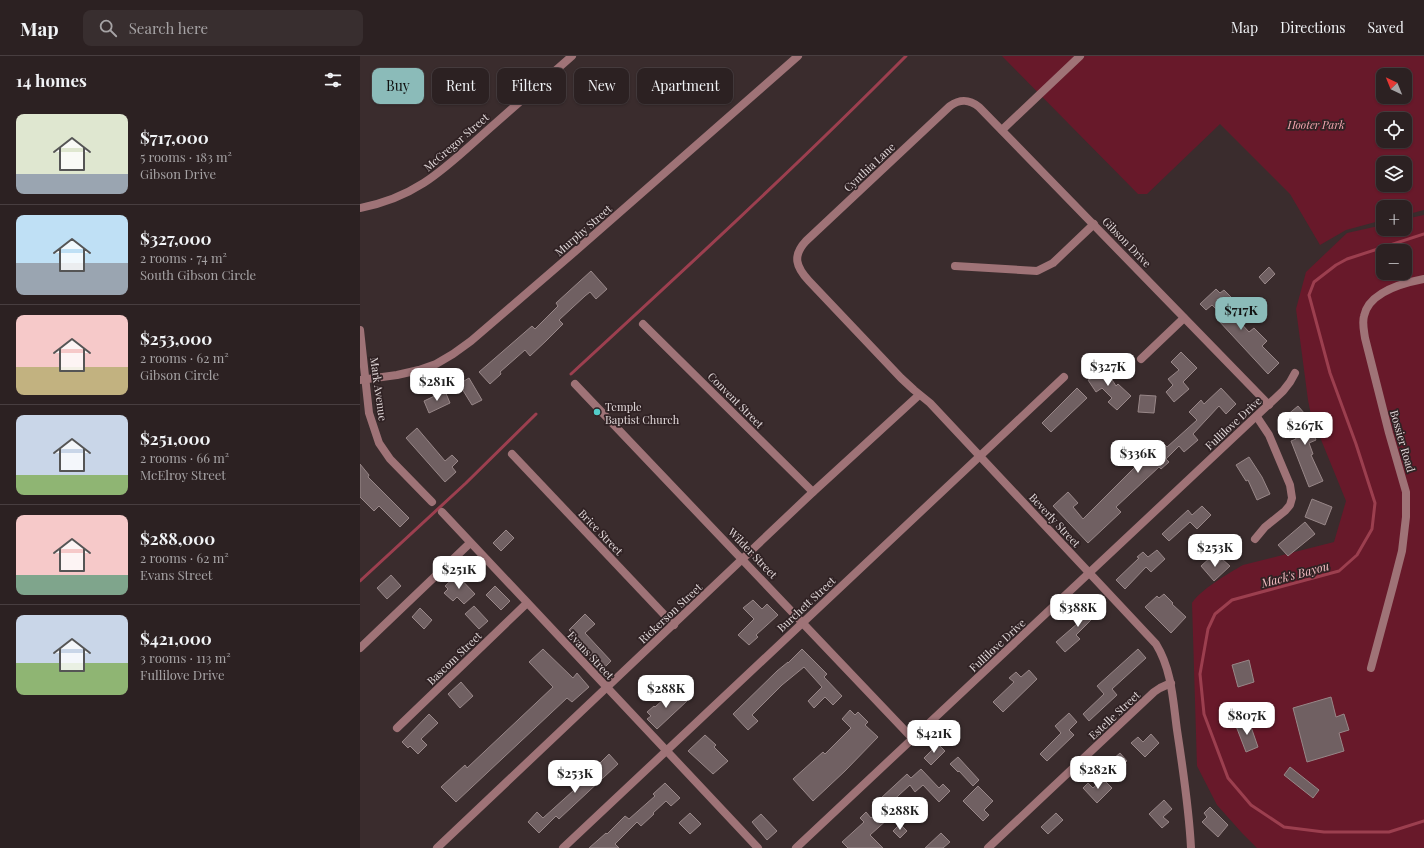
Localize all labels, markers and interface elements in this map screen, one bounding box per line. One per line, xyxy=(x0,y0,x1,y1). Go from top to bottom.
search box xyxy=(83,10,363,46)
text: Map xyxy=(20,15,59,41)
icon: search xyxy=(97,17,119,39)
text: Search here xyxy=(129,18,208,38)
text: Map xyxy=(1231,18,1258,37)
text: Directions xyxy=(1280,18,1346,37)
text: Saved xyxy=(1368,18,1404,37)
chip: Buy xyxy=(372,68,424,104)
chip: Rent xyxy=(432,68,489,104)
chip: Filters xyxy=(497,68,566,104)
chip: New xyxy=(574,68,629,104)
chip: Apartment xyxy=(637,68,733,104)
north arrow xyxy=(1376,68,1412,104)
map controls xyxy=(1376,68,1412,280)
text: 14 homes xyxy=(16,69,87,91)
icon: filters xyxy=(322,69,344,91)
street label: McGregor Street xyxy=(420,110,492,174)
button: locate xyxy=(1376,112,1412,148)
park label: Hooter Park xyxy=(1286,117,1345,132)
text: $717,000 xyxy=(140,126,209,148)
icon: home xyxy=(48,130,96,178)
street label: Cynthia Lane xyxy=(840,139,898,195)
text: 5 rooms · 183 m² xyxy=(140,148,232,165)
button: layers xyxy=(1376,156,1412,192)
text: Gibson Drive xyxy=(140,165,216,182)
button: + xyxy=(1376,200,1412,236)
street label: Murphy Street xyxy=(551,201,615,259)
street label: Gibson Drive xyxy=(1099,214,1155,271)
text: $327,000 xyxy=(140,227,212,249)
icon: home xyxy=(48,231,96,279)
button: − xyxy=(1376,244,1412,280)
text: 2 rooms · 74 m² xyxy=(140,249,227,266)
text: South Gibson Circle xyxy=(140,266,256,283)
pin: $717K xyxy=(1213,297,1269,331)
text: $717K xyxy=(1224,301,1258,318)
text: $253,000 xyxy=(140,327,212,349)
icon: home xyxy=(48,331,96,379)
text: 2 rooms · 62 m² xyxy=(140,349,229,366)
pin: $327K xyxy=(1080,353,1136,387)
street label: Mark Avenue xyxy=(367,356,391,422)
text: $327K xyxy=(1090,357,1126,374)
text: Gibson Circle xyxy=(140,366,219,383)
pin: $281K xyxy=(409,368,465,402)
street label: Convent Street xyxy=(705,369,767,431)
text: $281K xyxy=(419,372,455,389)
street label: Fullilove Drive xyxy=(1202,393,1265,453)
place label: Temple Baptist Church xyxy=(605,399,680,427)
marker: Temple Baptist Church xyxy=(592,407,602,417)
street label: Bossier Road xyxy=(1387,408,1419,474)
pin: $267K xyxy=(1277,412,1333,446)
text: $267K xyxy=(1287,416,1323,433)
text: $251,000 xyxy=(140,427,210,449)
icon: home xyxy=(48,431,96,479)
pin: $336K xyxy=(1110,440,1166,474)
text: $336K xyxy=(1120,444,1156,461)
text: 2 rooms · 66 m² xyxy=(140,449,229,466)
text: McElroy Street xyxy=(140,466,226,483)
street label: Beverly Street xyxy=(1026,490,1084,550)
street label: Brice Street xyxy=(575,506,627,558)
street label: Wilder Street xyxy=(724,524,781,582)
text: $288,000 xyxy=(140,527,215,549)
icon: home xyxy=(48,531,96,579)
pin: $253K xyxy=(1187,534,1243,568)
text: $253K xyxy=(1197,538,1233,555)
text: 2 rooms · 62 m² xyxy=(140,549,229,566)
pin: $251K xyxy=(431,556,487,590)
water label: Mack's Bayou xyxy=(1258,557,1331,591)
text: $251K xyxy=(442,560,476,577)
text: Evans Street xyxy=(140,566,212,583)
street label: Burchett Street xyxy=(774,573,839,635)
street label: Rickerson Street xyxy=(635,580,705,646)
pin: $388K xyxy=(1050,594,1106,628)
text: $388K xyxy=(1059,598,1097,615)
street label: Fullilove Drive xyxy=(966,615,1029,675)
text: $421,000 xyxy=(140,627,212,649)
street label: Evans Street xyxy=(565,627,617,683)
street label: Bascom Street xyxy=(423,628,485,688)
icon: home xyxy=(48,631,96,679)
text: 3 rooms · 113 m² xyxy=(140,649,231,666)
text: Fullilove Drive xyxy=(140,666,225,683)
pin: $288K xyxy=(638,675,694,709)
text: $288K xyxy=(647,679,685,696)
street label: Estelle Street xyxy=(1085,687,1143,743)
pin: $807K xyxy=(1219,702,1275,736)
text: $807K xyxy=(1228,706,1266,723)
pin: $421K xyxy=(906,720,962,754)
text: $421K xyxy=(916,724,952,741)
pin: $282K xyxy=(1070,756,1126,790)
pin: $253K xyxy=(547,760,603,794)
text: $282K xyxy=(1079,760,1117,777)
text: $253K xyxy=(557,764,593,781)
pin: $288K xyxy=(872,797,928,831)
text: $288K xyxy=(881,801,919,818)

